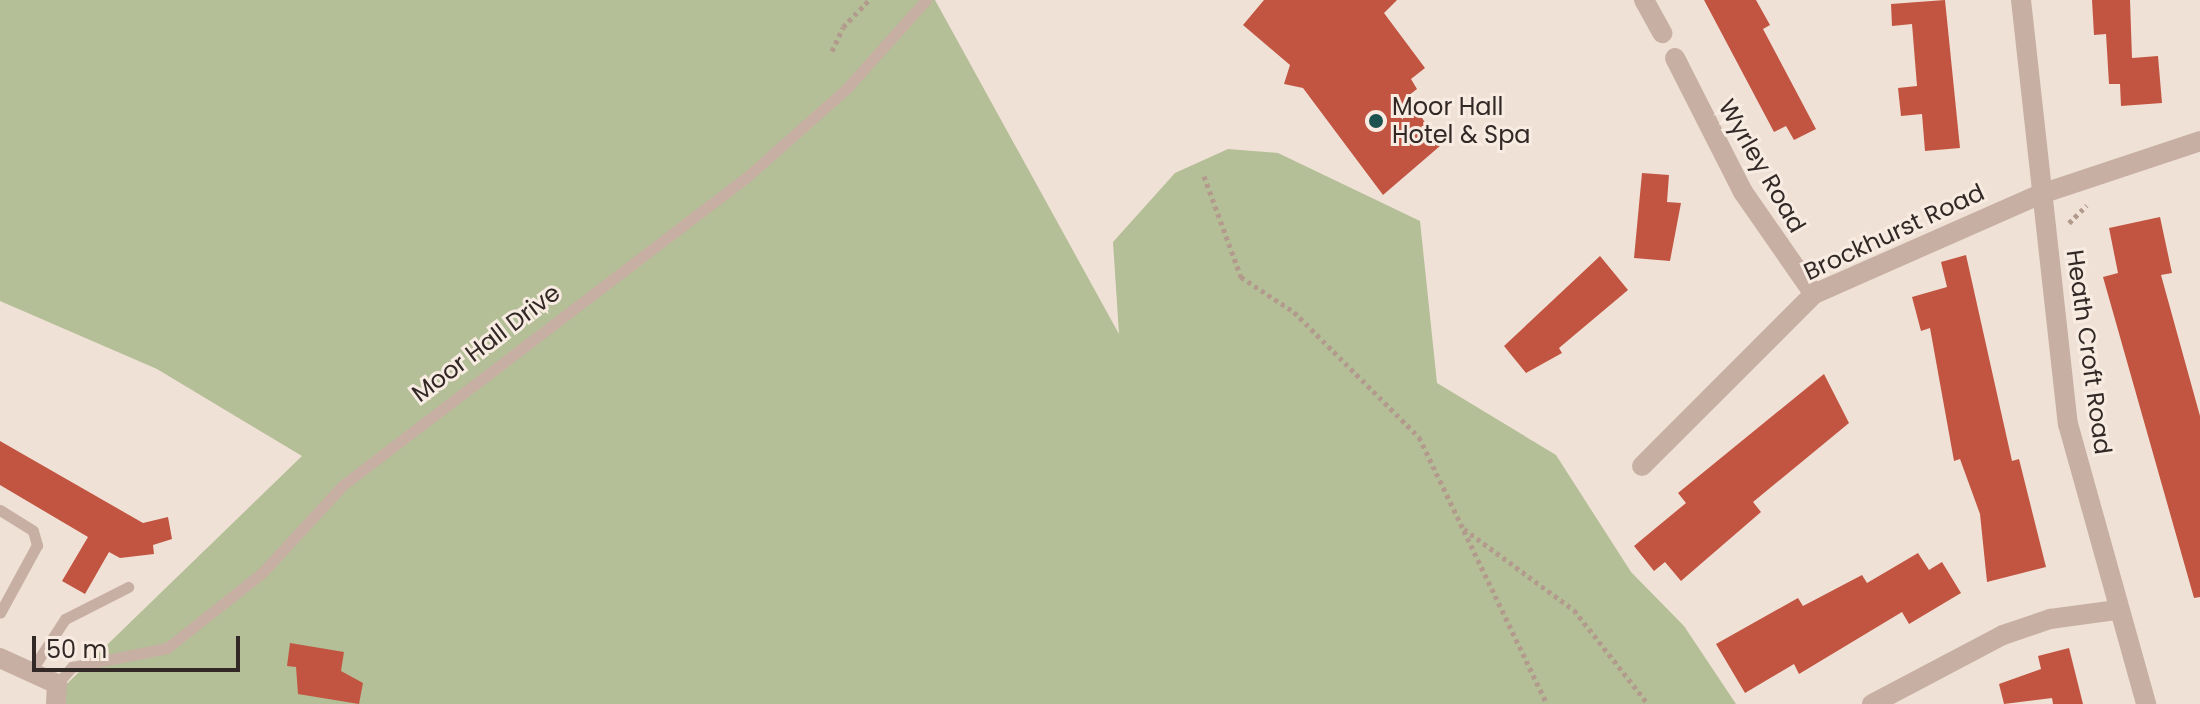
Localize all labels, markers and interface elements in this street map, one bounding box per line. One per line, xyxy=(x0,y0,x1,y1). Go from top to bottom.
place label: Moor Hall Hotel & Spa xyxy=(1392,93,1531,149)
street label: Wyrley Road xyxy=(1712,94,1812,238)
marker: Moor Hall Hotel & Spa xyxy=(1367,112,1385,130)
street label: Brockhurst Road xyxy=(1799,178,1989,286)
street label: Heath Croft Road xyxy=(2060,248,2118,456)
street label: Moor Hall Drive xyxy=(406,278,566,408)
scale bar xyxy=(36,620,244,670)
text: 50 m xyxy=(46,633,107,666)

